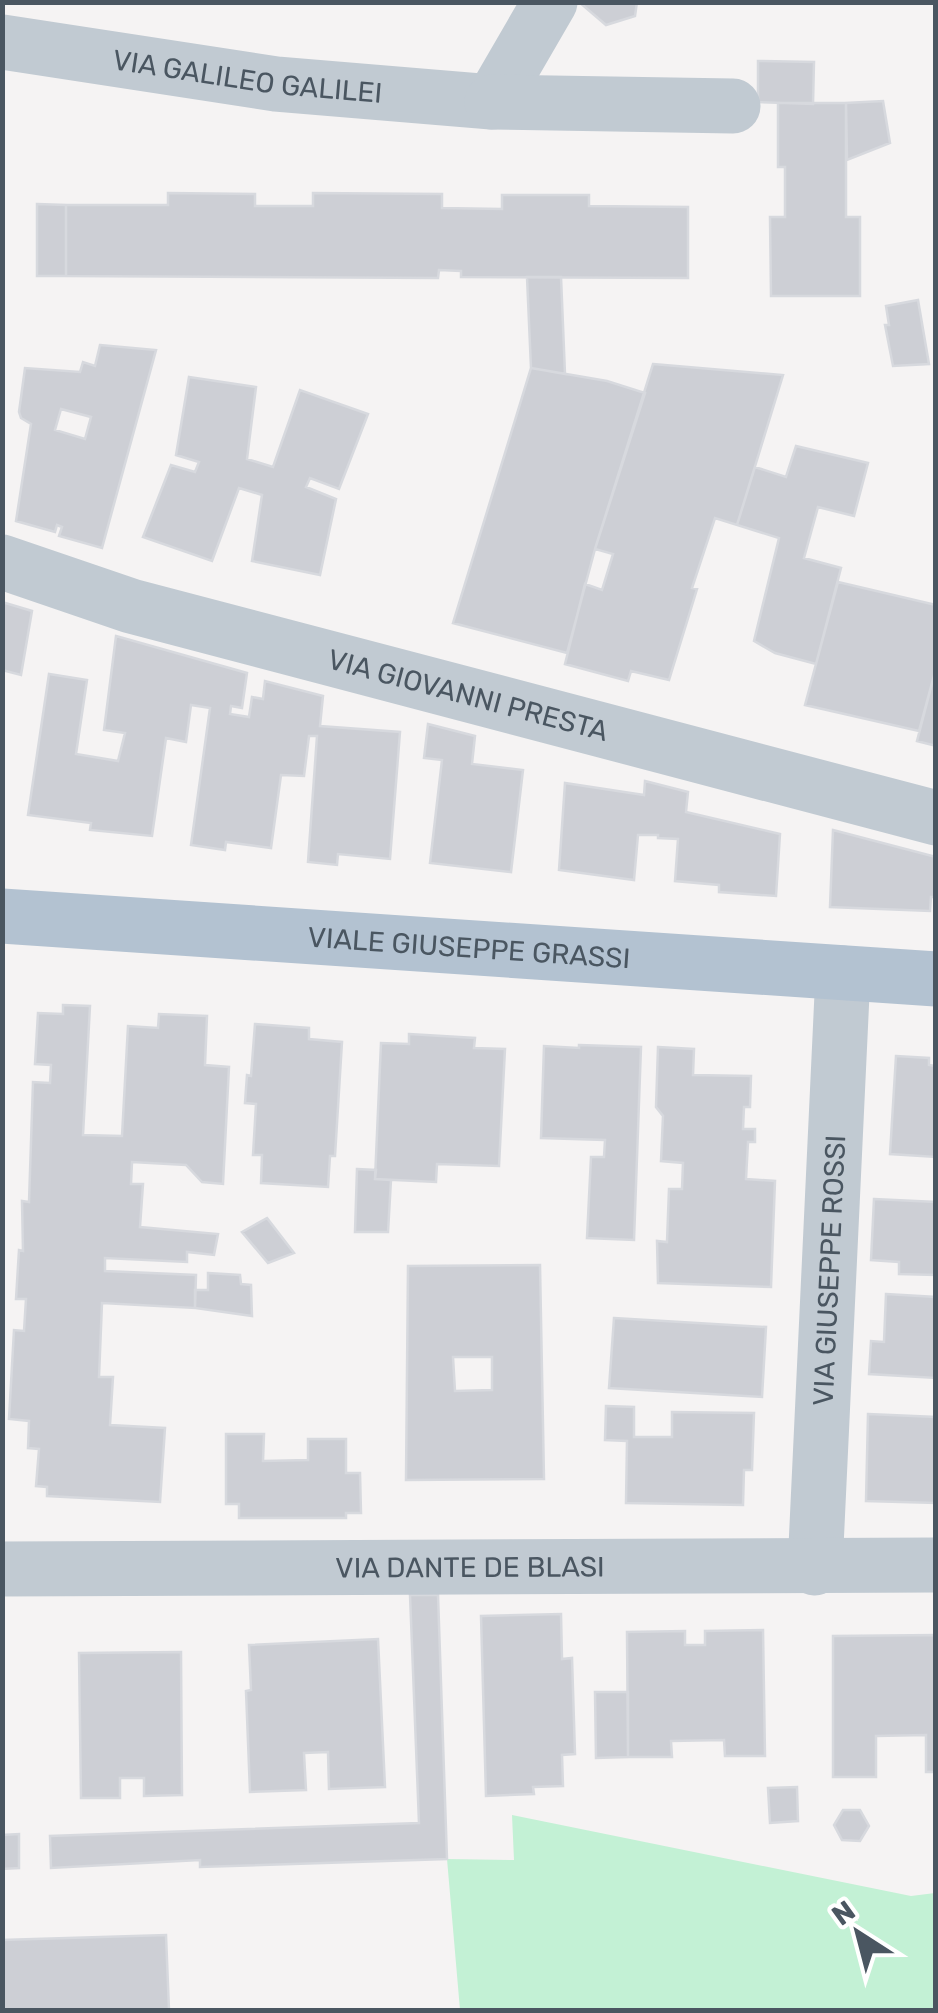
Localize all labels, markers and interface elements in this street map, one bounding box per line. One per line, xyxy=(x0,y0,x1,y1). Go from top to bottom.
street label: VIA GALILEO GALILEI xyxy=(110,43,383,110)
street label: VIA GIOVANNI PRESTA xyxy=(324,643,612,748)
street label: VIALE GIUSEPPE GRASSI xyxy=(306,921,631,975)
street label: VIA GIUSEPPE ROSSI xyxy=(807,1134,852,1407)
street label: VIA DANTE DE BLASI xyxy=(335,1550,605,1585)
north arrow xyxy=(808,1883,908,1983)
text: N xyxy=(826,1894,861,1932)

